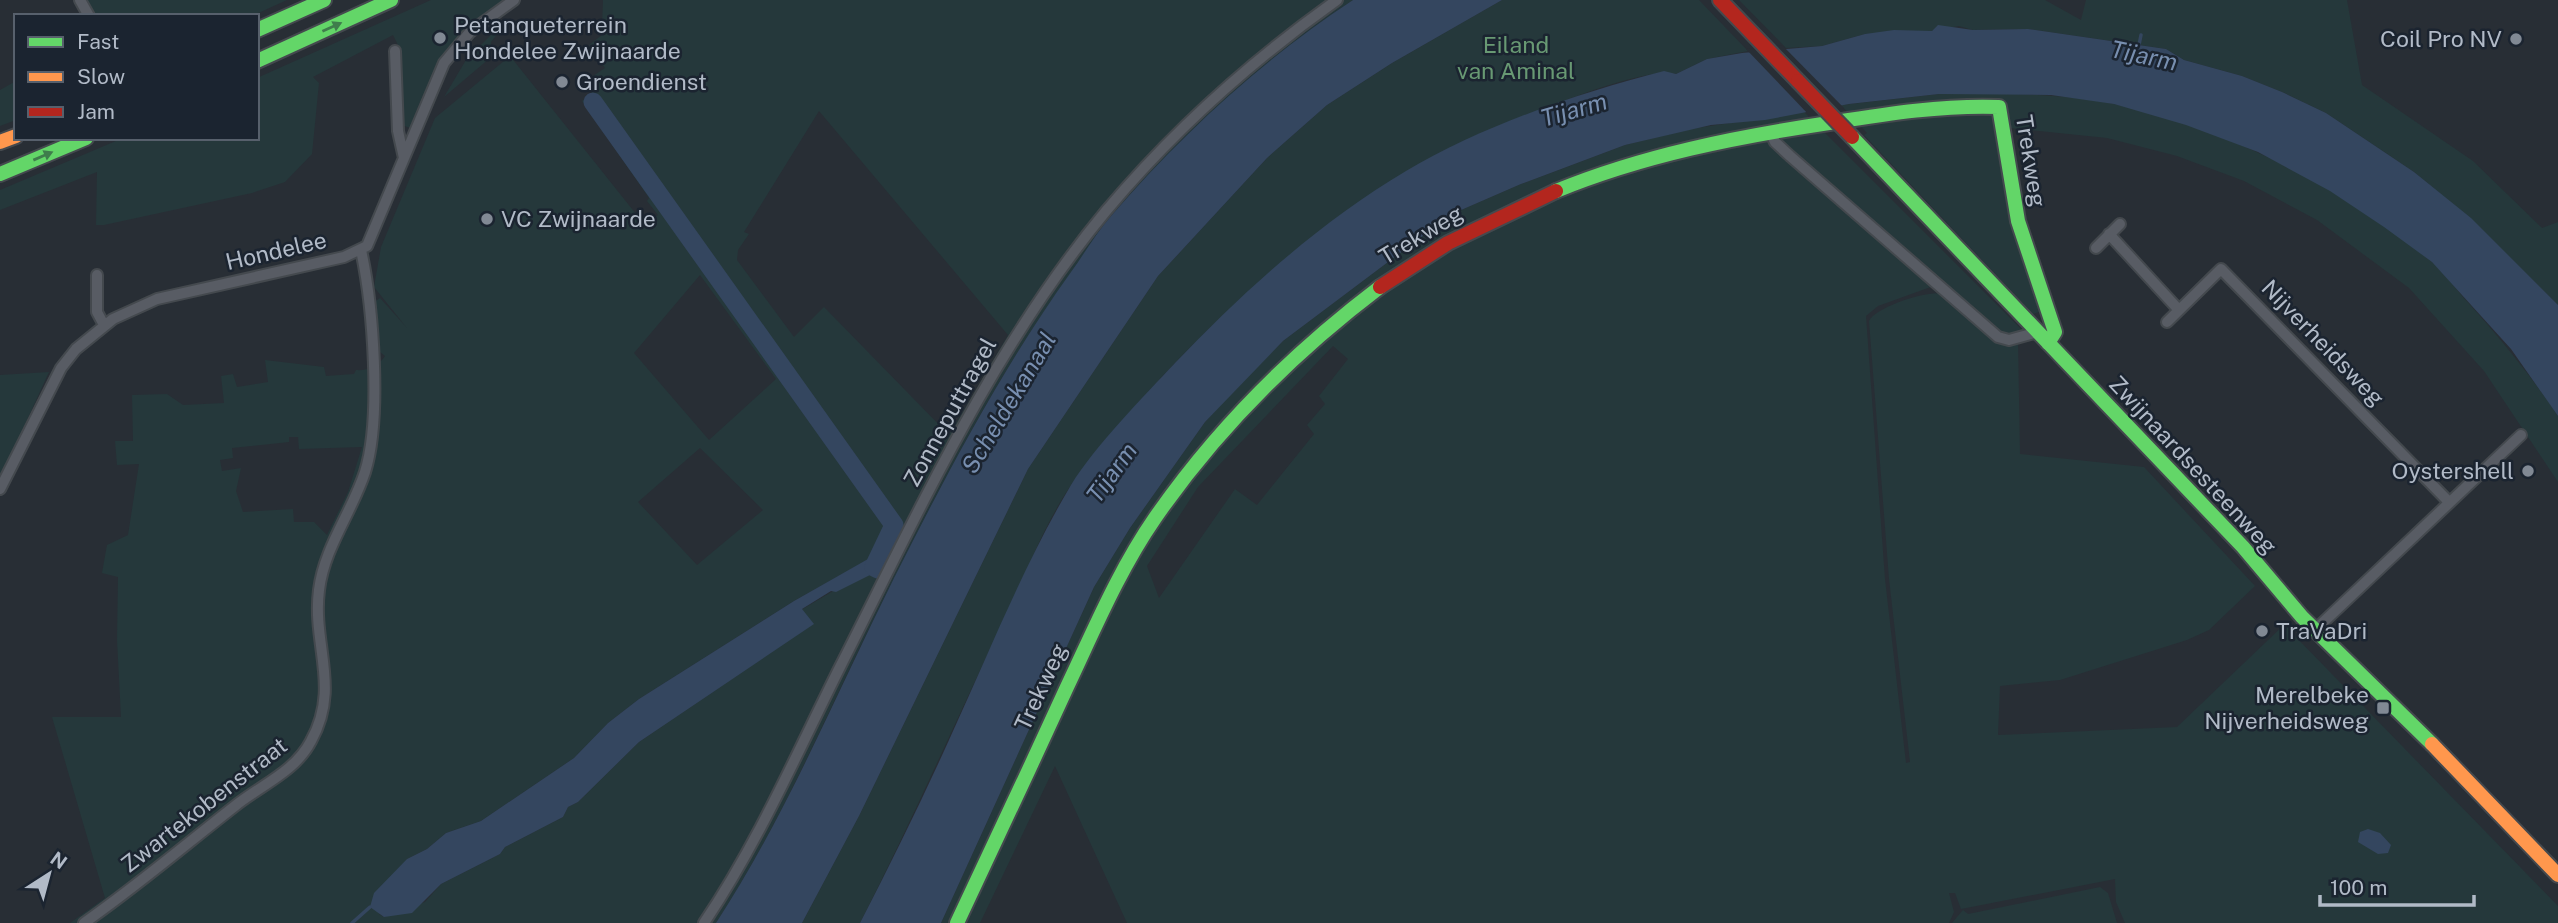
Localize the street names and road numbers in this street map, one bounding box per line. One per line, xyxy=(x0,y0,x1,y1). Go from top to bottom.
street label: Trekweg xyxy=(2011,113,2052,209)
street label: Trekweg xyxy=(1374,199,1468,270)
street label: Hondelee xyxy=(223,226,329,275)
street label: Nijverheidsweg xyxy=(2256,274,2390,411)
street label: Zonneputtragel xyxy=(898,333,1002,491)
street label: Zwijnaardsesteenweg xyxy=(2104,370,2283,559)
street label: Trekweg xyxy=(1009,639,1072,735)
street label: Zwartekobenstraat xyxy=(115,731,292,878)

